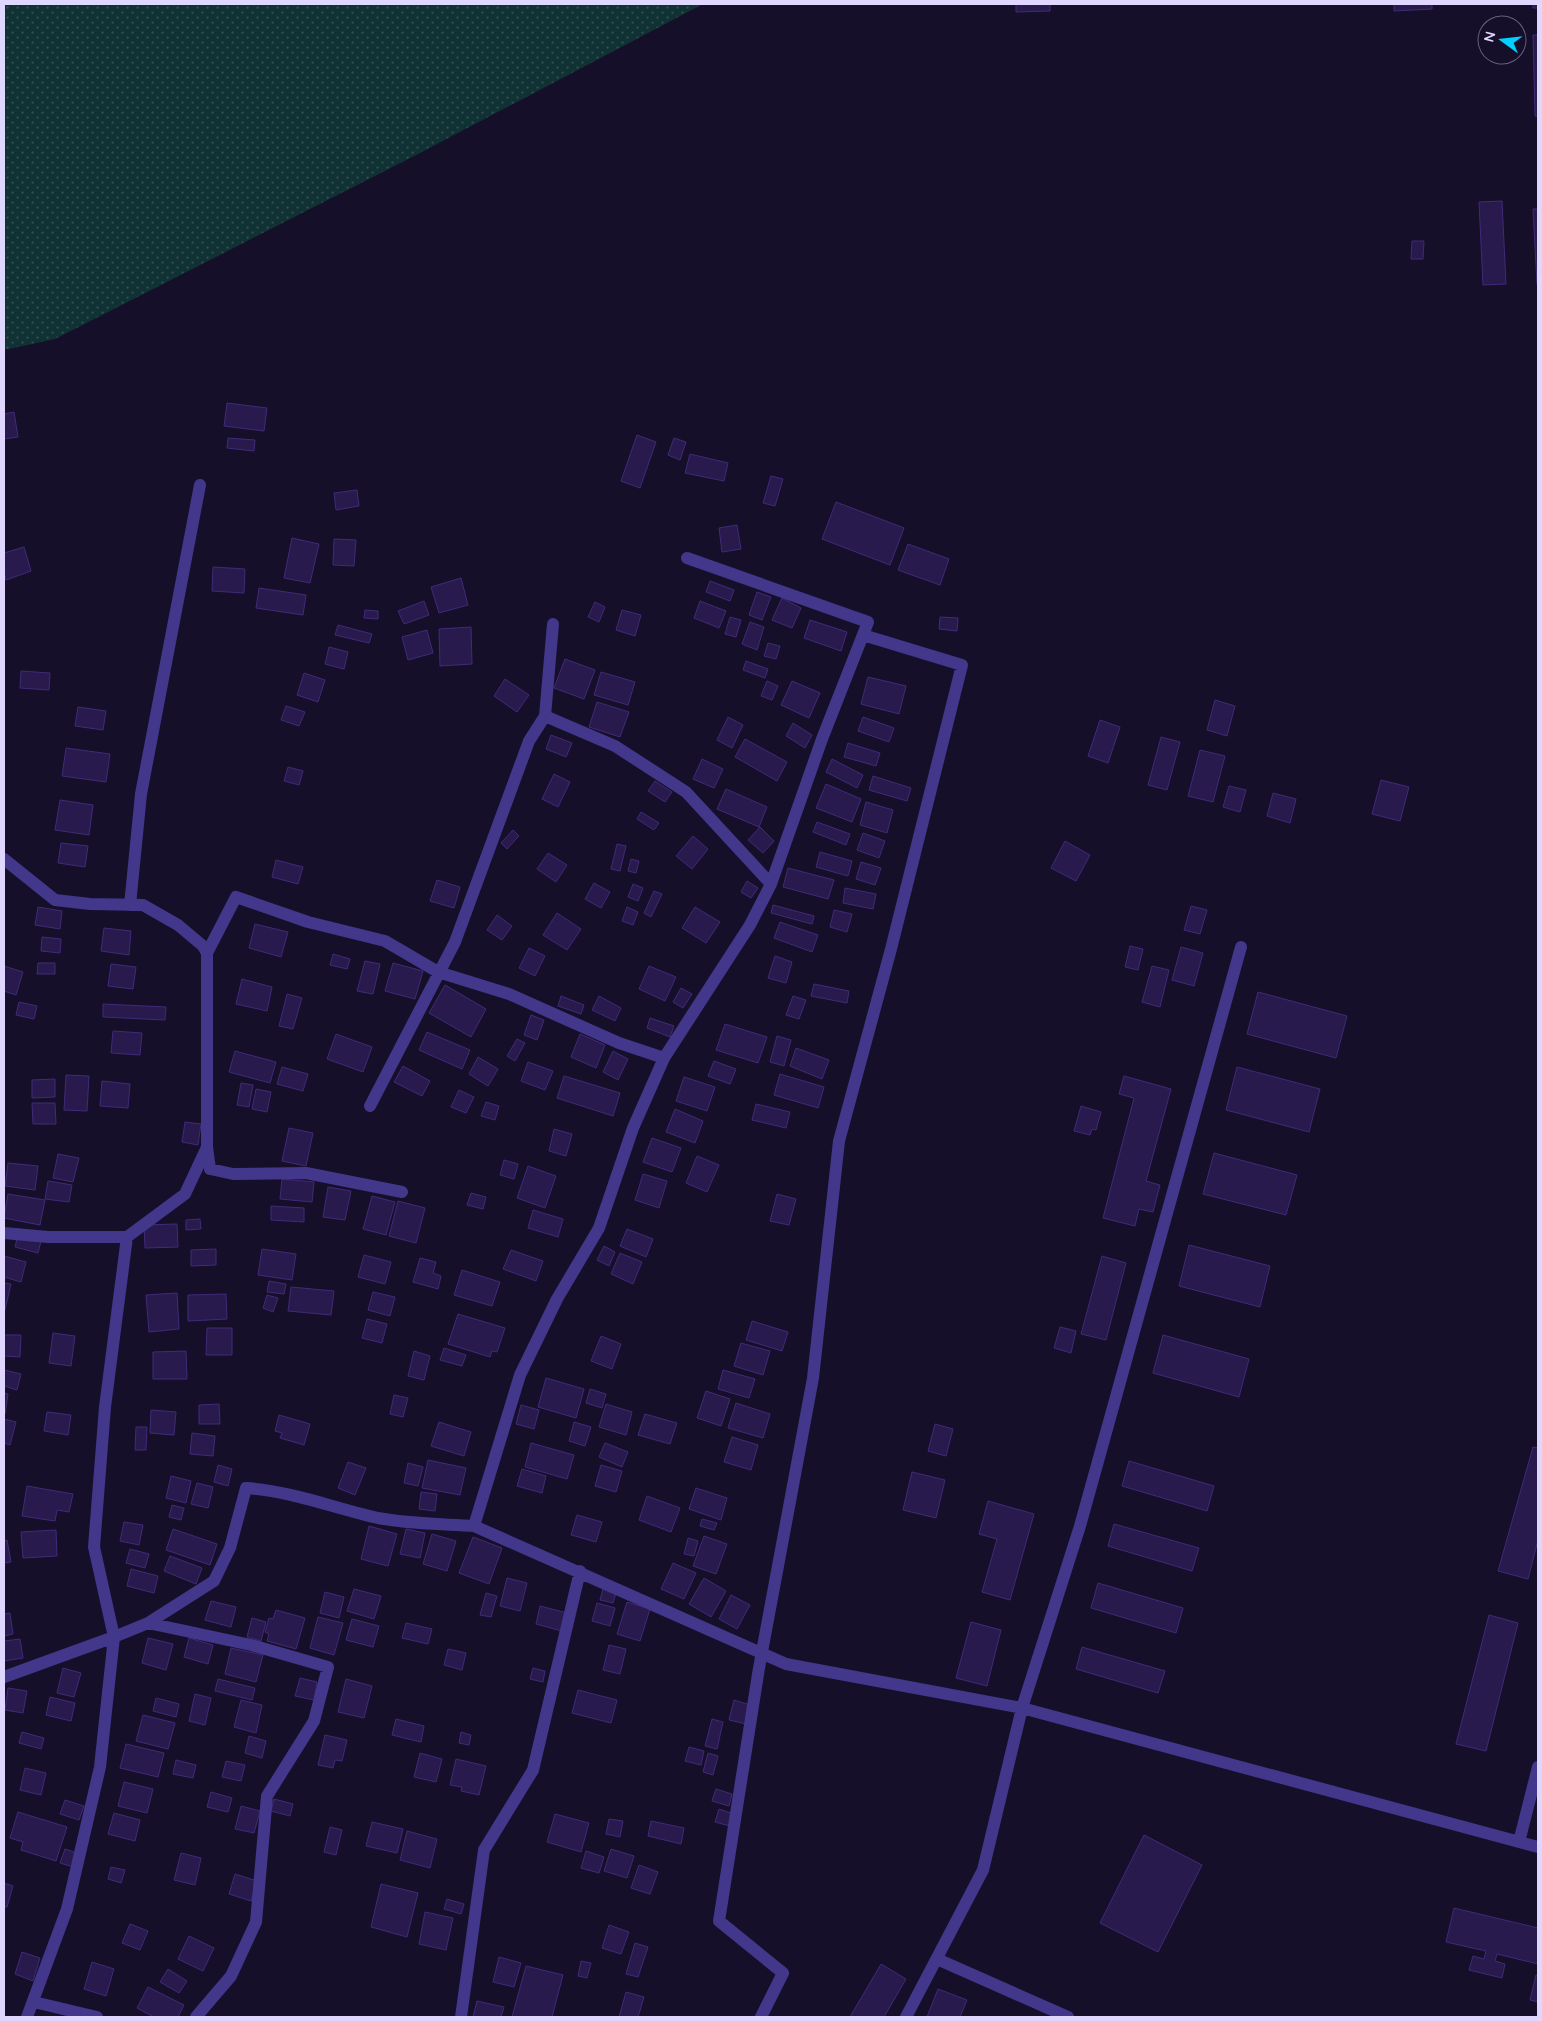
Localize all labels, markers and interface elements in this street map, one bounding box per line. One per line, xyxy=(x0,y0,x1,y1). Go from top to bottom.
north arrow xyxy=(1477,15,1527,65)
text: N xyxy=(1479,29,1499,44)

